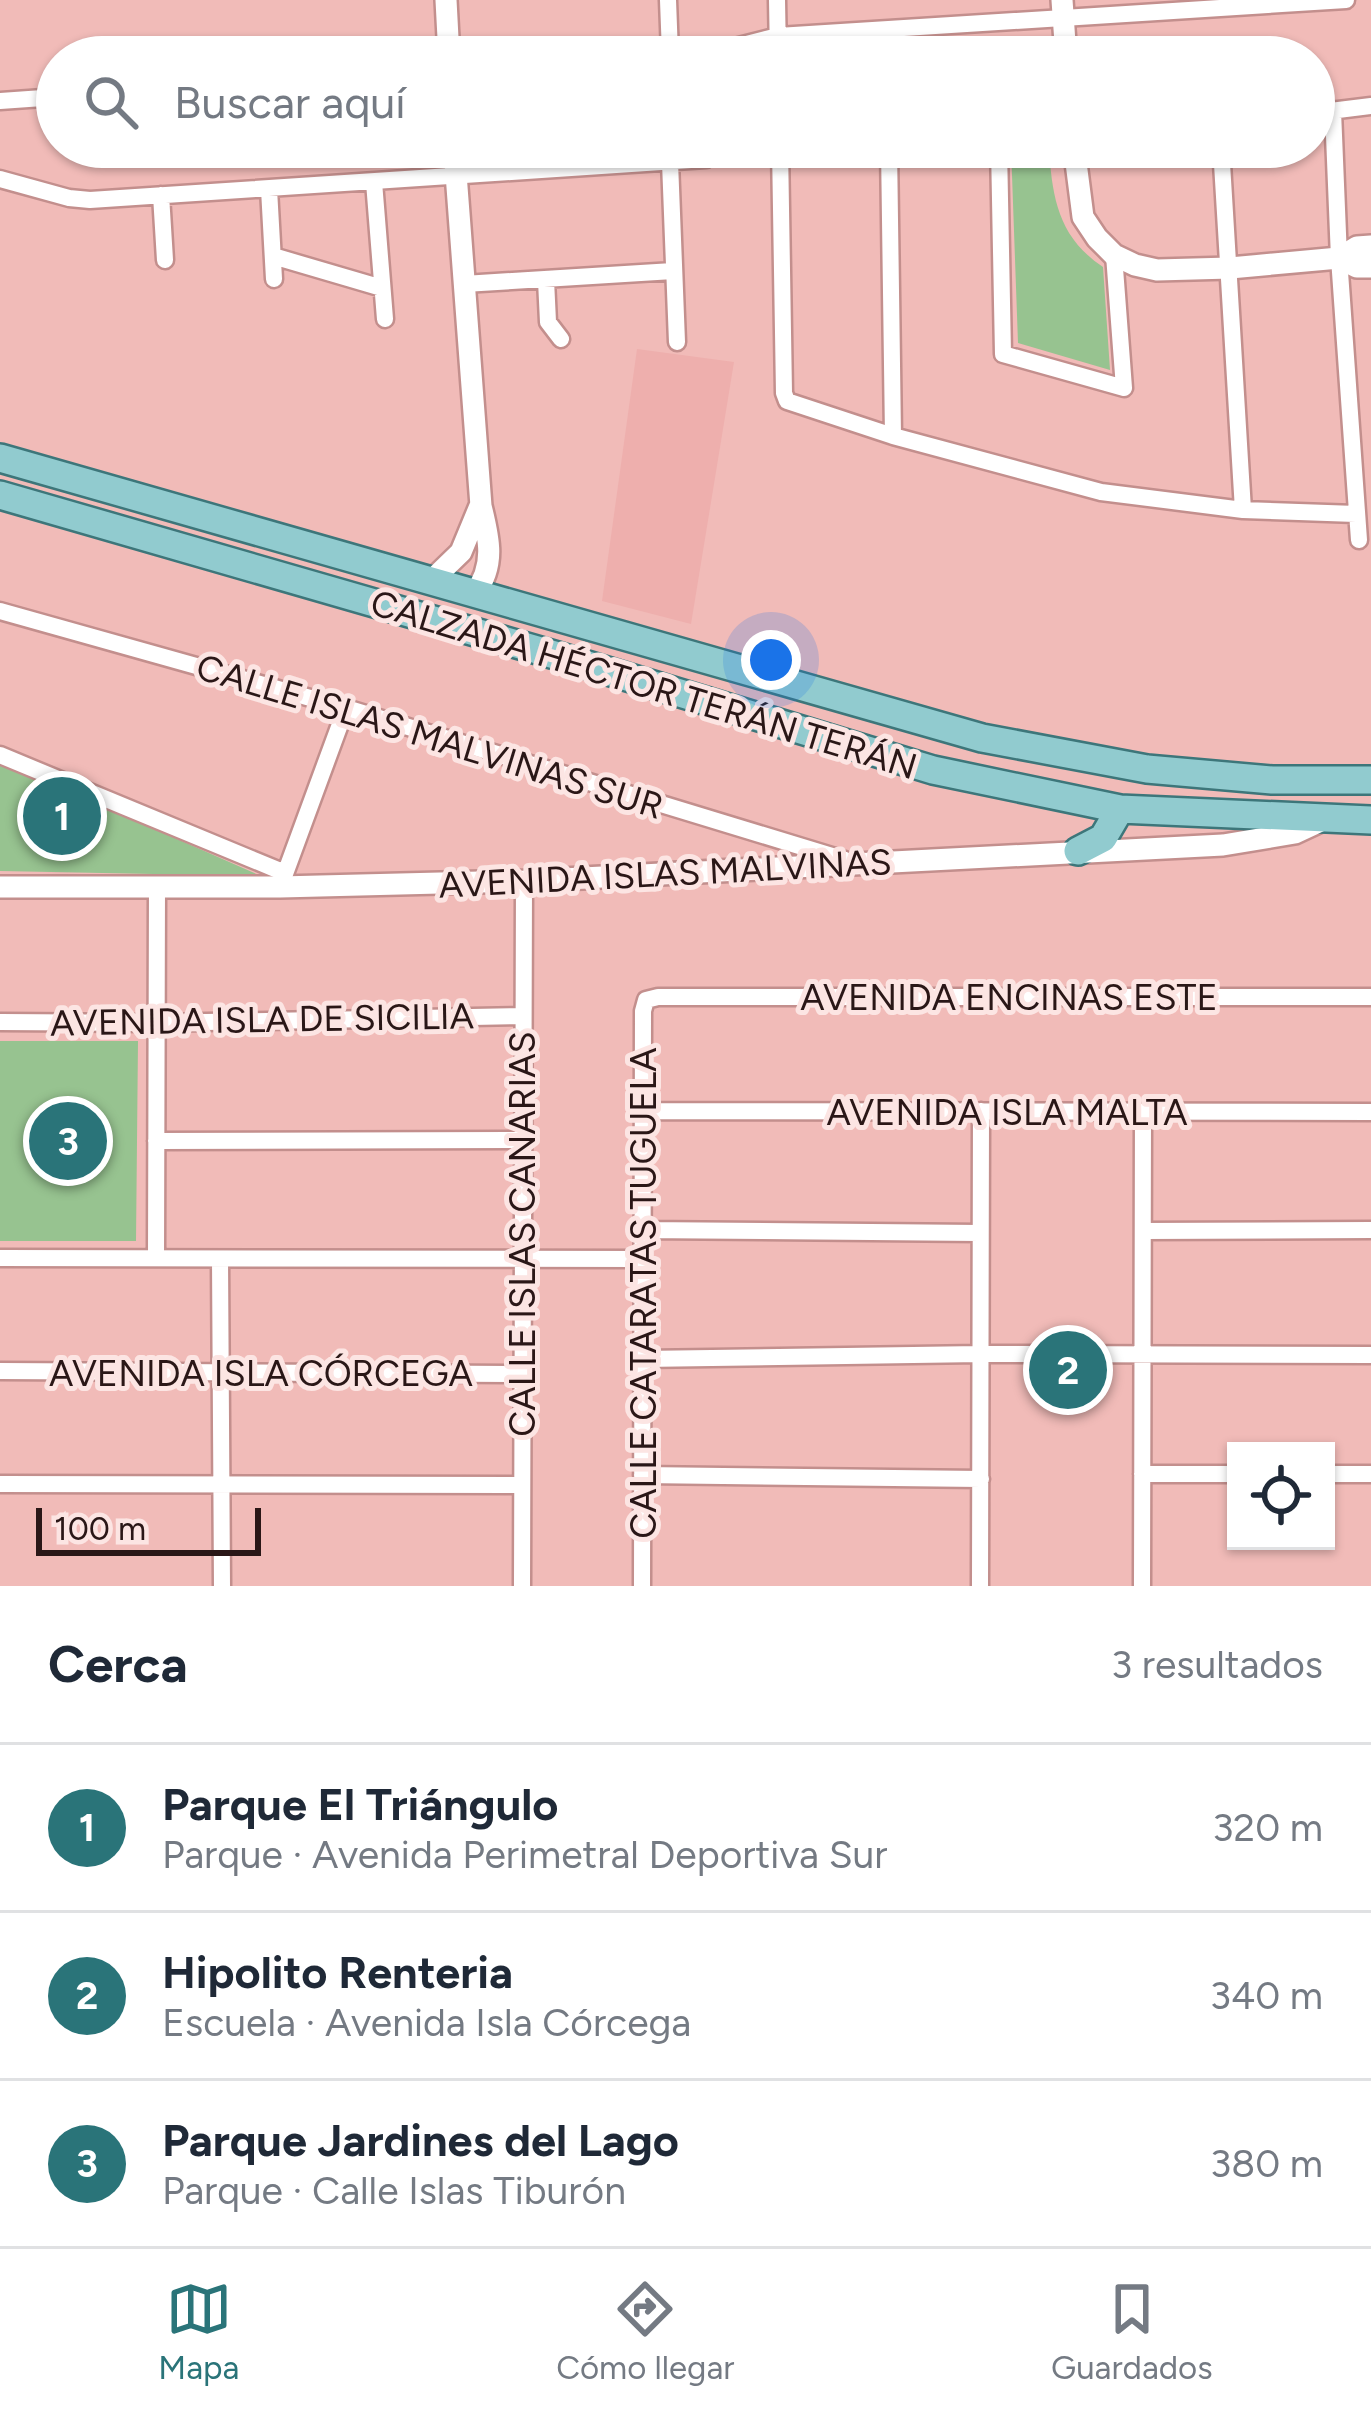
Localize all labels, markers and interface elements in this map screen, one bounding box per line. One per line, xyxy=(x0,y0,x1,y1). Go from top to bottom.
search box xyxy=(36,36,1335,168)
icon: search xyxy=(78,69,144,135)
text: Buscar aquí xyxy=(174,75,406,129)
street label: CALZADA HÉCTOR TERÁN TERÁN xyxy=(366,581,922,788)
your location xyxy=(741,630,801,690)
street label: CALLE ISLAS MALVINAS SUR xyxy=(191,645,668,828)
pin: 1 xyxy=(23,771,101,861)
street label: AVENIDA ISLAS MALVINAS xyxy=(438,840,892,907)
street label: AVENIDA ENCINAS ESTE xyxy=(800,976,1218,1019)
street label: AVENIDA ISLA DE SICILIA xyxy=(50,994,475,1045)
street label: CALLE ISLAS CANARIAS xyxy=(501,1031,544,1437)
street label: CALLE CATARATAS TUGUELA xyxy=(622,1047,665,1539)
street label: AVENIDA ISLA MALTA xyxy=(826,1091,1188,1134)
pin: 3 xyxy=(29,1096,107,1186)
pin: 2 xyxy=(1029,1325,1107,1415)
street label: AVENIDA ISLA CÓRCEGA xyxy=(49,1352,474,1395)
map controls xyxy=(1227,1442,1335,1550)
button: locate xyxy=(1227,1442,1335,1550)
scale bar xyxy=(36,1502,261,1555)
text: 100 m xyxy=(54,1509,146,1548)
text: Cerca xyxy=(48,1634,188,1695)
text: 3 resultados xyxy=(1111,1641,1323,1688)
text: Parque El Triángulo xyxy=(162,1777,558,1831)
text: 1 xyxy=(79,1804,95,1851)
text: 320 m xyxy=(1212,1804,1323,1851)
text: Parque · Avenida Perimetral Deportiva Sur xyxy=(162,1831,888,1878)
text: Hipolito Renteria xyxy=(162,1945,513,1999)
text: 2 xyxy=(76,1972,98,2019)
text: 340 m xyxy=(1210,1972,1323,2019)
text: Escuela · Avenida Isla Córcega xyxy=(162,1999,691,2046)
text: Parque Jardines del Lago xyxy=(162,2113,679,2167)
text: 3 xyxy=(76,2140,98,2187)
text: 380 m xyxy=(1210,2140,1323,2187)
text: Parque · Calle Islas Tiburón xyxy=(162,2167,626,2214)
tab: Mapa xyxy=(158,2276,239,2387)
tab: Cómo llegar xyxy=(556,2276,734,2387)
tab: Guardados xyxy=(1051,2276,1213,2387)

